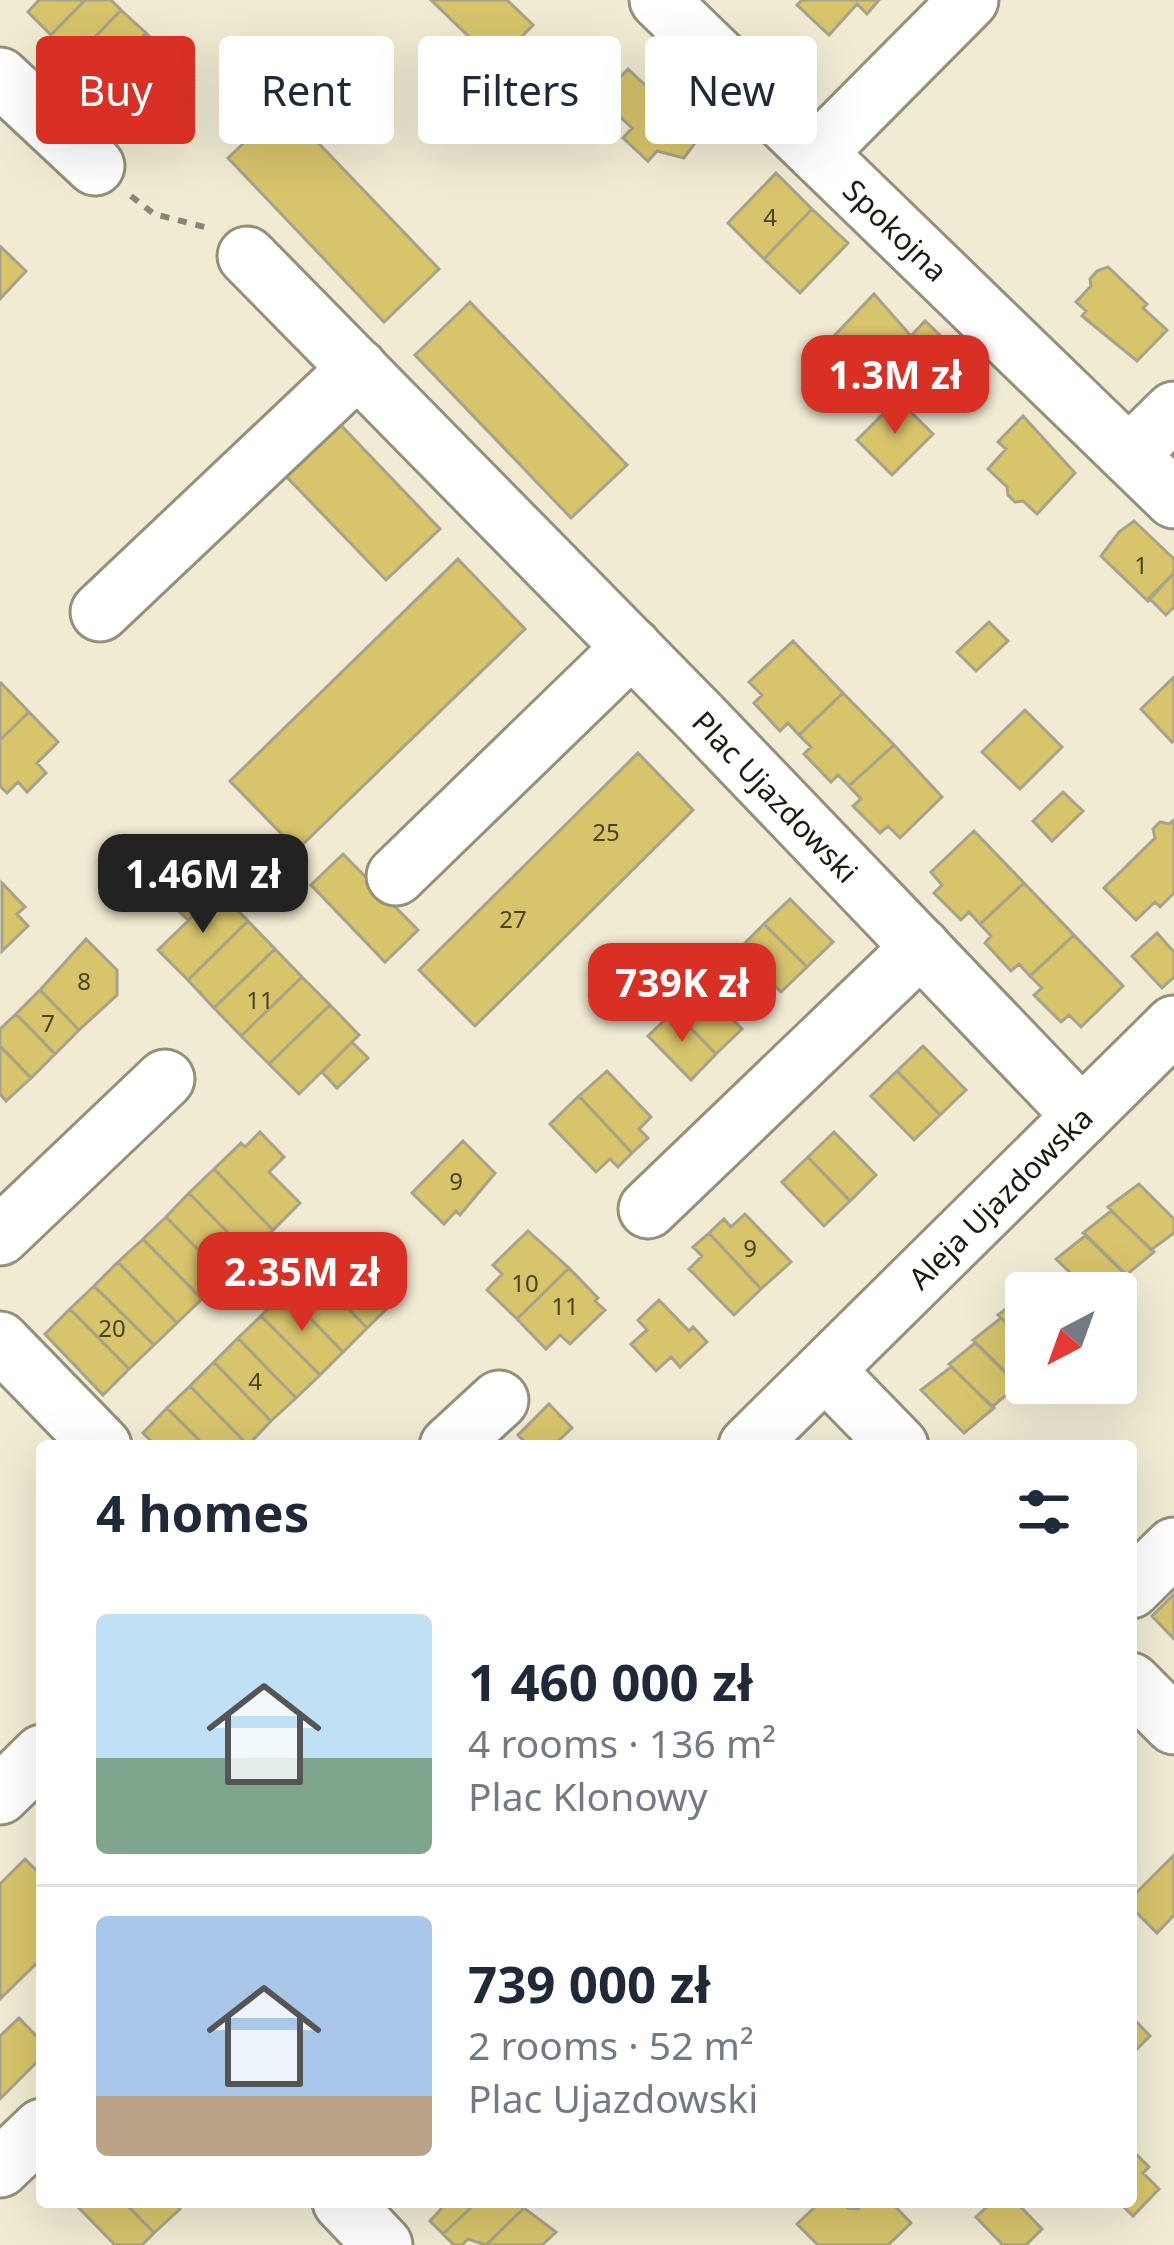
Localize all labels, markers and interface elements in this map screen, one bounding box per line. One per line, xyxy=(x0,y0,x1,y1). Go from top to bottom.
chip: Buy xyxy=(36,36,195,144)
chip: Rent xyxy=(219,36,394,144)
chip: Filters xyxy=(418,36,621,144)
chip: New xyxy=(645,36,817,144)
street label: Spokojna xyxy=(835,170,957,290)
house number: 4 xyxy=(763,200,777,233)
pin: 1.3M zł xyxy=(784,335,1006,437)
text: 1.3M zł xyxy=(828,347,962,400)
house number: 1 xyxy=(1134,548,1148,581)
street label: Plac Ujazdowski xyxy=(684,701,868,891)
house number: 25 xyxy=(592,815,620,848)
pin: 1.46M zł xyxy=(79,834,327,936)
text: 1.46M zł xyxy=(125,846,281,899)
house number: 27 xyxy=(499,902,527,935)
pin: 739K zł xyxy=(571,943,793,1045)
text: 739K zł xyxy=(615,955,749,1008)
house number: 8 xyxy=(77,964,91,997)
house number: 11 xyxy=(246,983,274,1016)
house number: 7 xyxy=(41,1006,55,1039)
street label: Aleja Ujazdowska xyxy=(899,1097,1101,1297)
house number: 9 xyxy=(449,1164,463,1197)
house number: 9 xyxy=(743,1231,757,1264)
pin: 2.35M zł xyxy=(178,1232,426,1334)
text: 2.35M zł xyxy=(224,1244,380,1297)
house number: 10 xyxy=(511,1266,539,1299)
north arrow xyxy=(1005,1272,1137,1404)
map controls xyxy=(1005,1272,1137,1404)
house number: 11 xyxy=(551,1289,579,1322)
house number: 20 xyxy=(98,1311,126,1344)
house number: 4 xyxy=(248,1364,262,1397)
text: 4 homes xyxy=(96,1477,309,1547)
icon: filters xyxy=(1011,1479,1077,1545)
text: 1 460 000 zł xyxy=(468,1646,753,1716)
icon: home xyxy=(192,1662,336,1806)
text: 4 rooms · 136 m² xyxy=(468,1716,776,1769)
text: Plac Klonowy xyxy=(468,1769,708,1822)
text: 739 000 zł xyxy=(468,1948,710,2018)
icon: home xyxy=(192,1964,336,2108)
text: 2 rooms · 52 m² xyxy=(468,2018,754,2071)
text: Plac Ujazdowski xyxy=(468,2071,758,2124)

